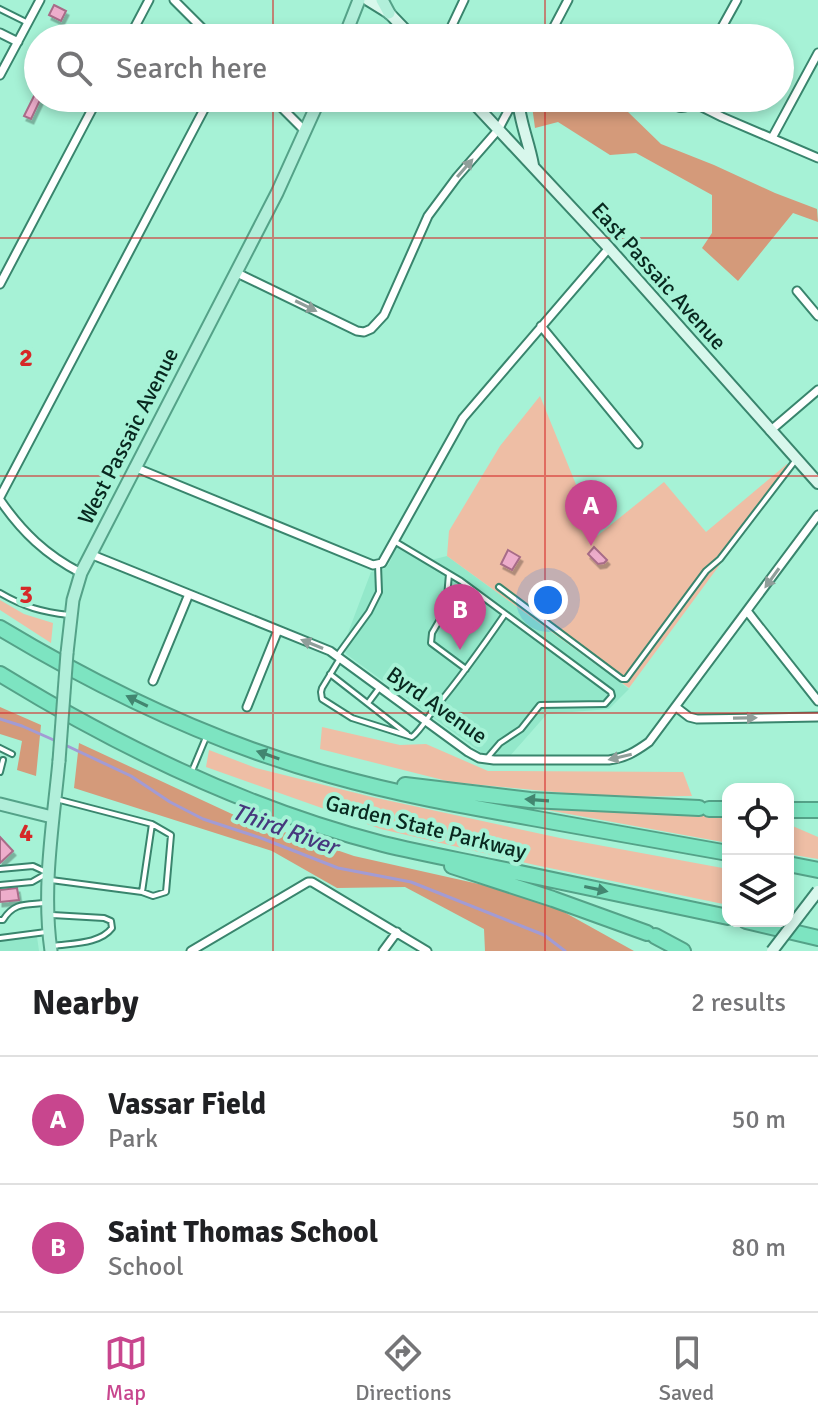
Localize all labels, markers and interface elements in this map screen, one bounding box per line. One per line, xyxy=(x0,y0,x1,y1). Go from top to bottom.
search box xyxy=(24,24,794,112)
icon: search xyxy=(52,46,96,90)
text: Search here xyxy=(116,50,267,87)
one-way arrow xyxy=(456,158,473,178)
street label: East Passaic Avenue xyxy=(586,197,732,355)
one-way arrow xyxy=(294,299,317,313)
text: 2 xyxy=(19,342,33,374)
street label: West Passaic Avenue xyxy=(72,343,184,529)
pin: A xyxy=(565,480,617,546)
one-way arrow xyxy=(764,567,780,588)
text: 3 xyxy=(19,579,33,611)
your location xyxy=(528,580,568,620)
pin: B xyxy=(434,584,486,650)
one-way arrow xyxy=(300,637,324,650)
street label: Byrd Avenue xyxy=(382,661,492,749)
one-way arrow xyxy=(125,695,148,708)
one-way arrow xyxy=(733,712,758,725)
one-way arrow xyxy=(256,749,280,761)
one-way arrow xyxy=(607,751,632,764)
map controls xyxy=(722,783,794,927)
button: locate xyxy=(722,783,794,855)
street label: Garden State Parkway xyxy=(323,789,530,865)
one-way arrow xyxy=(524,793,549,806)
water label: Third River xyxy=(228,796,345,863)
text: 4 xyxy=(19,817,33,849)
button: layers xyxy=(722,855,794,927)
one-way arrow xyxy=(584,883,609,896)
text: Nearby xyxy=(32,982,139,1024)
text: 2 results xyxy=(691,987,786,1019)
text: Vassar Field xyxy=(108,1086,266,1123)
text: A xyxy=(50,1104,66,1136)
text: 50 m xyxy=(731,1104,786,1136)
text: Park xyxy=(108,1123,158,1155)
text: Saint Thomas School xyxy=(108,1214,378,1251)
text: B xyxy=(50,1232,66,1264)
text: 80 m xyxy=(731,1232,786,1264)
text: School xyxy=(108,1251,184,1283)
tab: Map xyxy=(104,1331,148,1406)
tab: Directions xyxy=(355,1331,451,1406)
tab: Saved xyxy=(659,1331,714,1406)

